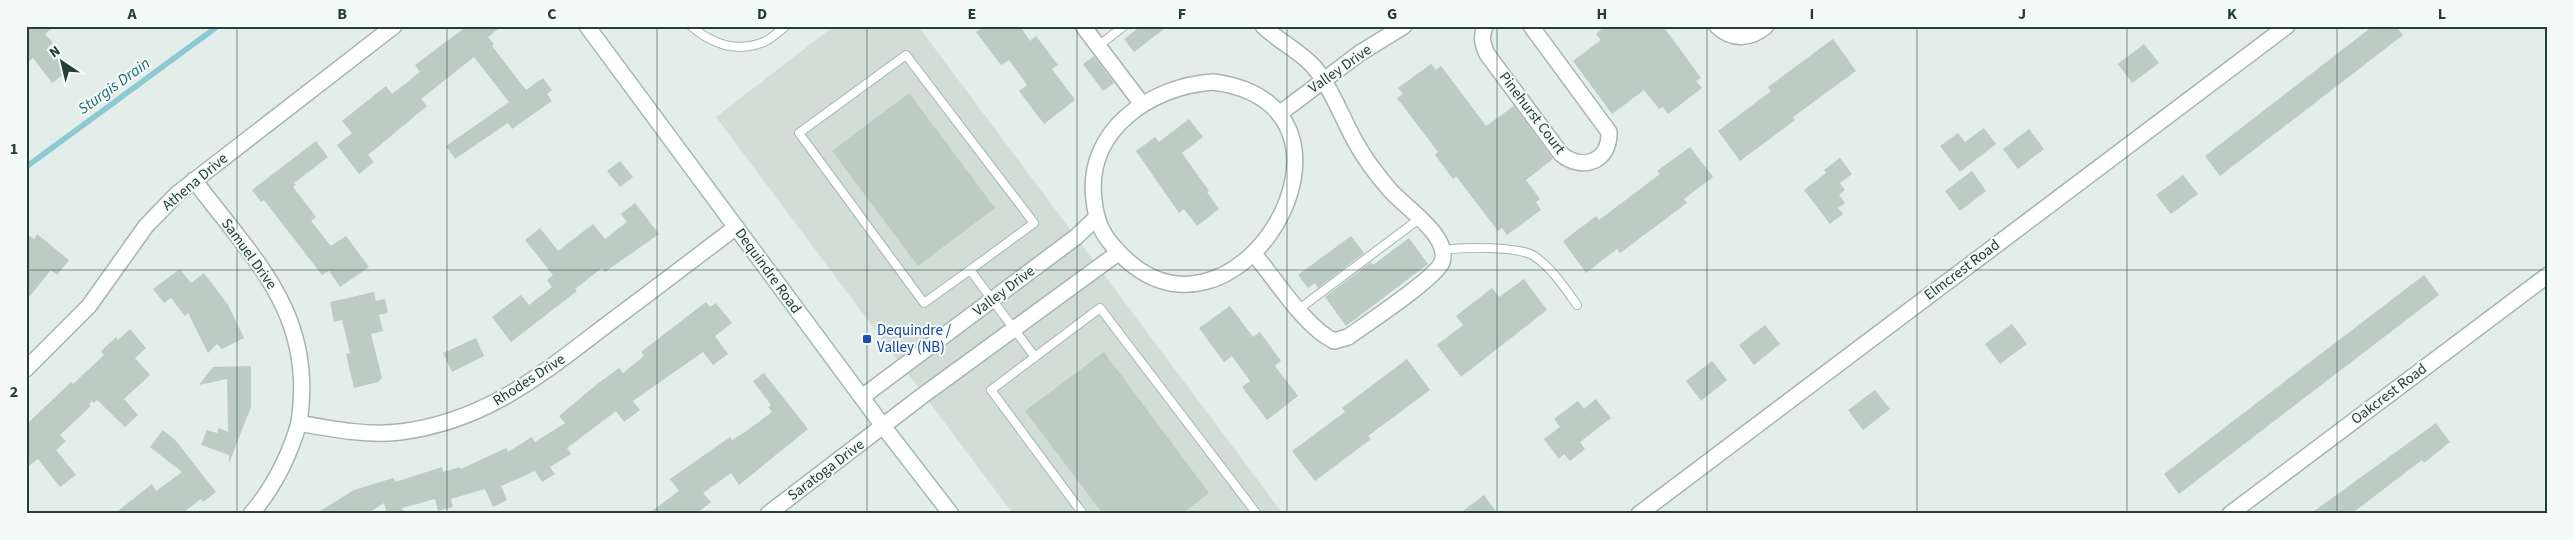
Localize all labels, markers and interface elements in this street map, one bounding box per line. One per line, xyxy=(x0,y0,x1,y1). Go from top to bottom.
text: A xyxy=(126,3,137,25)
text: B xyxy=(337,3,347,25)
text: C xyxy=(547,3,557,25)
text: D xyxy=(757,3,767,25)
text: E xyxy=(968,3,976,25)
text: F xyxy=(1178,3,1186,25)
text: G xyxy=(1387,3,1397,25)
text: H xyxy=(1597,3,1607,25)
text: I xyxy=(1810,3,1814,25)
text: J xyxy=(2018,3,2026,25)
text: K xyxy=(2227,3,2237,25)
text: L xyxy=(2438,3,2446,25)
north arrow xyxy=(38,38,88,88)
street label: Valley Drive xyxy=(1304,40,1376,98)
text: N xyxy=(46,41,65,63)
water label: Sturgis Drain xyxy=(73,52,155,120)
street label: Pinehurst Court xyxy=(1494,67,1570,159)
text: 1 xyxy=(10,138,18,160)
street label: Athena Drive xyxy=(158,148,232,216)
street label: Samuel Drive xyxy=(216,214,282,294)
street label: Dequindre Road xyxy=(730,224,806,318)
street label: Elmcrest Road xyxy=(1920,235,2004,305)
street label: Valley Drive xyxy=(969,261,1039,321)
place label: Dequindre / Valley (NB) xyxy=(877,320,952,358)
marker: Dequindre / Valley (NB) xyxy=(861,333,873,345)
street label: Rhodes Drive xyxy=(489,349,569,411)
street label: Oakcrest Road xyxy=(2347,358,2431,430)
text: 2 xyxy=(10,381,18,403)
street label: Saratoga Drive xyxy=(783,434,869,506)

